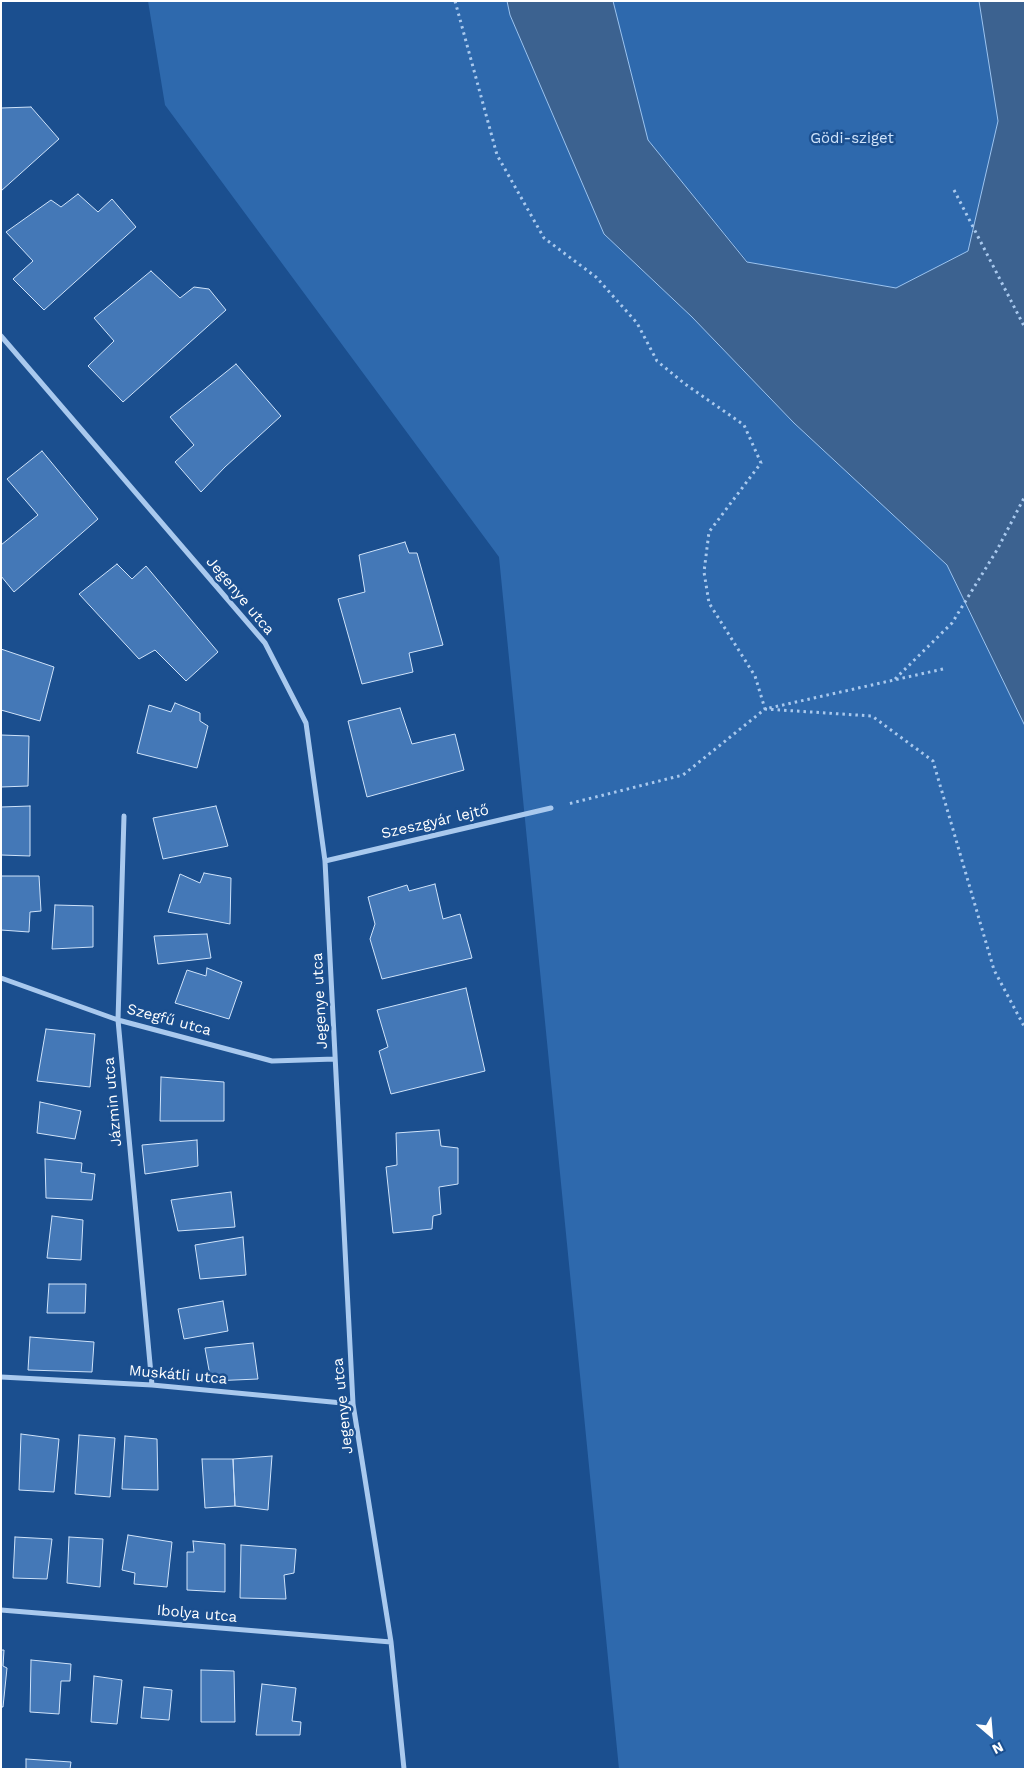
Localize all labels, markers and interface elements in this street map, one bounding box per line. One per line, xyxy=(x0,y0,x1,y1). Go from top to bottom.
park label: Gödi-sziget xyxy=(810,130,894,148)
street label: Jegenye utca xyxy=(202,553,278,639)
street label: Szeszgyár lejtő xyxy=(379,801,491,843)
street label: Jegenye utca xyxy=(308,952,332,1050)
street label: Szegfű utca xyxy=(125,1000,213,1040)
street label: Jázmin utca xyxy=(100,1056,126,1148)
street label: Jegenye utca xyxy=(329,1357,357,1455)
street label: Muskátli utca xyxy=(128,1362,228,1388)
street label: Ibolya utca xyxy=(156,1602,238,1626)
north arrow xyxy=(966,1710,1016,1760)
text: N xyxy=(990,1739,1006,1758)

